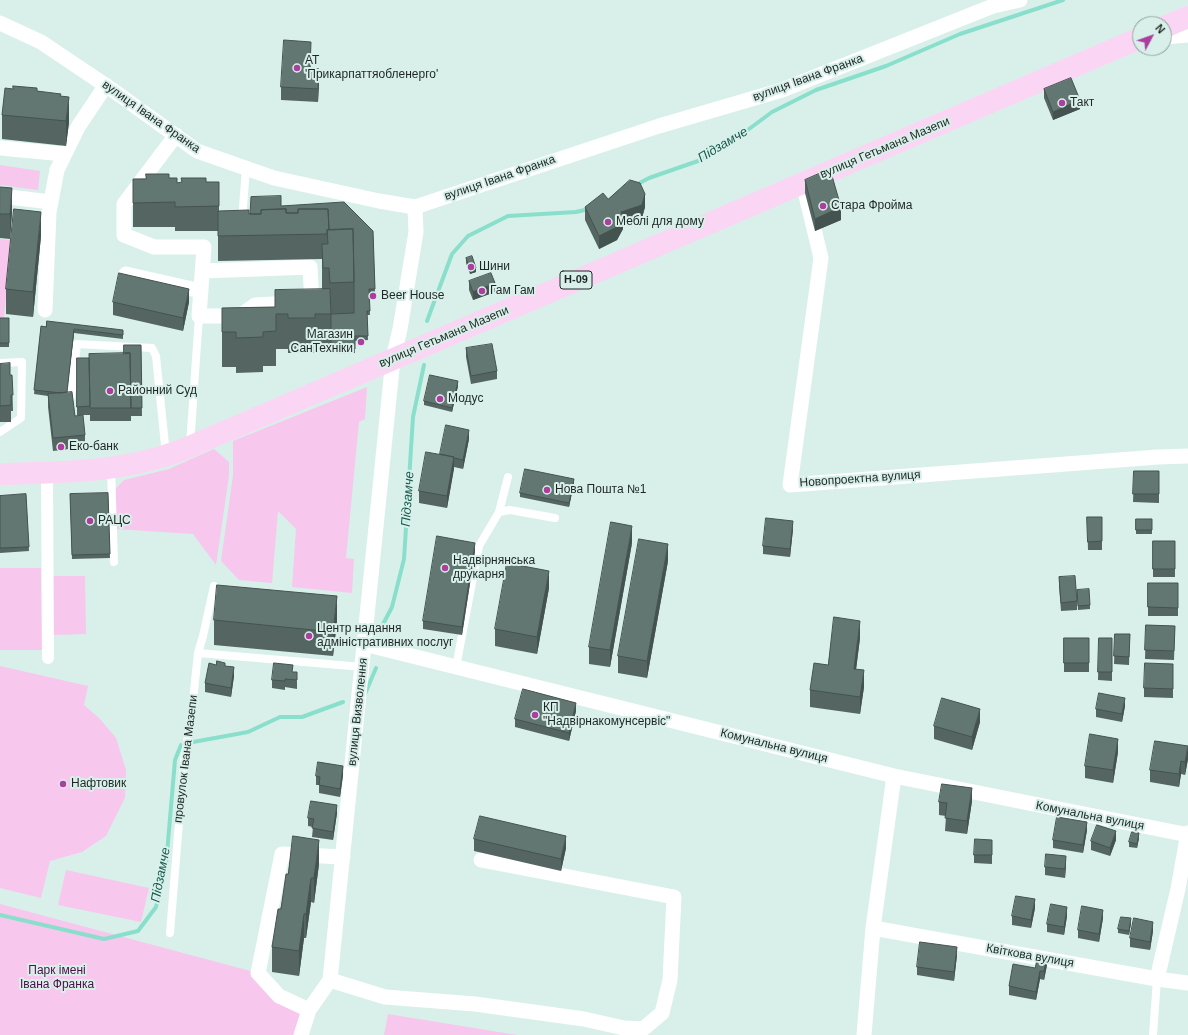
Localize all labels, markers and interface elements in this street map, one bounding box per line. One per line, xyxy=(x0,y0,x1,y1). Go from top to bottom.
north arrow xyxy=(1132,16,1172,56)
text: N xyxy=(1153,22,1167,36)
street label: вулиця Івана Франка xyxy=(751,51,865,105)
place label: АТ 'Прикарпаттяобленерго' xyxy=(305,54,438,82)
marker: АТ 'Прикарпаттяобленерго' xyxy=(292,63,302,73)
street label: вулиця Івана Франка xyxy=(99,78,203,156)
place label: Такт xyxy=(1070,96,1094,110)
marker: Такт xyxy=(1057,98,1067,108)
street label: вулиця Гетьмана Мазепи xyxy=(818,114,952,182)
water label: Підзамче xyxy=(695,124,751,166)
street label: вулиця Івана Франка xyxy=(443,152,557,204)
place label: Стара Фройма xyxy=(831,199,912,213)
marker: Стара Фройма xyxy=(818,201,828,211)
place label: Меблі для дому xyxy=(616,215,704,229)
marker: Меблі для дому xyxy=(603,217,613,227)
place label: Шини xyxy=(479,260,510,274)
marker: Шини xyxy=(466,262,476,272)
road number: Н-09 xyxy=(560,271,592,289)
place label: Гам Гам xyxy=(490,284,535,298)
marker: Гам Гам xyxy=(477,286,487,296)
place label: Beer House xyxy=(381,289,444,303)
marker: Beer House xyxy=(368,291,378,301)
street label: вулиця Гетьмана Мазепи xyxy=(377,303,511,371)
place label: Магазин СанТехніки xyxy=(291,328,353,356)
marker: Магазин СанТехніки xyxy=(356,337,366,347)
place label: Районний Суд xyxy=(118,384,197,398)
marker: Районний Суд xyxy=(105,386,115,396)
place label: Модус xyxy=(448,392,483,406)
marker: Модус xyxy=(435,394,445,404)
place label: Еко-банк xyxy=(69,440,118,454)
marker: Еко-банк xyxy=(56,442,66,452)
street label: Новопроектна вулиця xyxy=(799,468,921,490)
water label: Підзамче xyxy=(398,471,418,527)
place label: Нова Пошта №1 xyxy=(555,483,646,497)
marker: Нова Пошта №1 xyxy=(542,485,552,495)
place label: РАЦС xyxy=(98,514,131,528)
marker: РАЦС xyxy=(85,516,95,526)
place label: Надвірнянська друкарня xyxy=(453,554,535,582)
marker: Надвірнянська друкарня xyxy=(440,563,450,573)
place label: Центр надання адміністративних послуг xyxy=(317,622,453,650)
marker: Центр надання адміністративних послуг xyxy=(304,631,314,641)
street label: вулиця Визволення xyxy=(345,657,371,767)
street label: провулок Івана Мазепи xyxy=(171,694,201,824)
place label: КП "Надвірнакомунсервіс" xyxy=(543,701,670,729)
marker: КП "Надвірнакомунсервіс" xyxy=(530,710,540,720)
street label: Комунальна вулиця xyxy=(719,726,829,766)
place label: Нафтовик xyxy=(71,777,126,791)
marker: Нафтовик xyxy=(58,779,68,789)
street label: Комунальна вулиця xyxy=(1035,798,1145,834)
water label: Підзамче xyxy=(148,846,174,904)
street label: Квіткова вулиця xyxy=(985,941,1075,971)
park label: Парк імені Івана Франка xyxy=(20,964,94,992)

